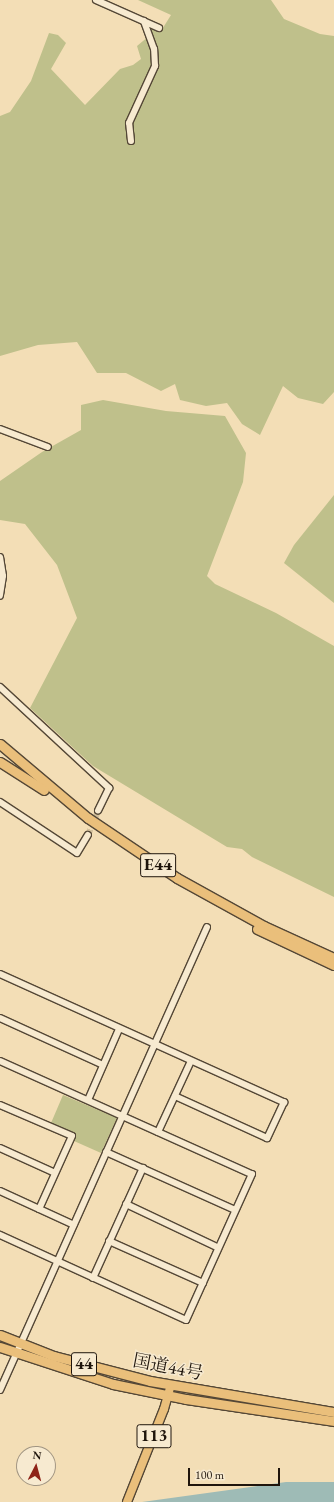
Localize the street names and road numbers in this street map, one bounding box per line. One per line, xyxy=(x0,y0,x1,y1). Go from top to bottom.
road number: E44 xyxy=(140,850,176,880)
road number: 44 xyxy=(71,1349,97,1379)
street label: 国道44号 xyxy=(131,1350,205,1384)
road number: 113 xyxy=(136,1421,172,1451)

